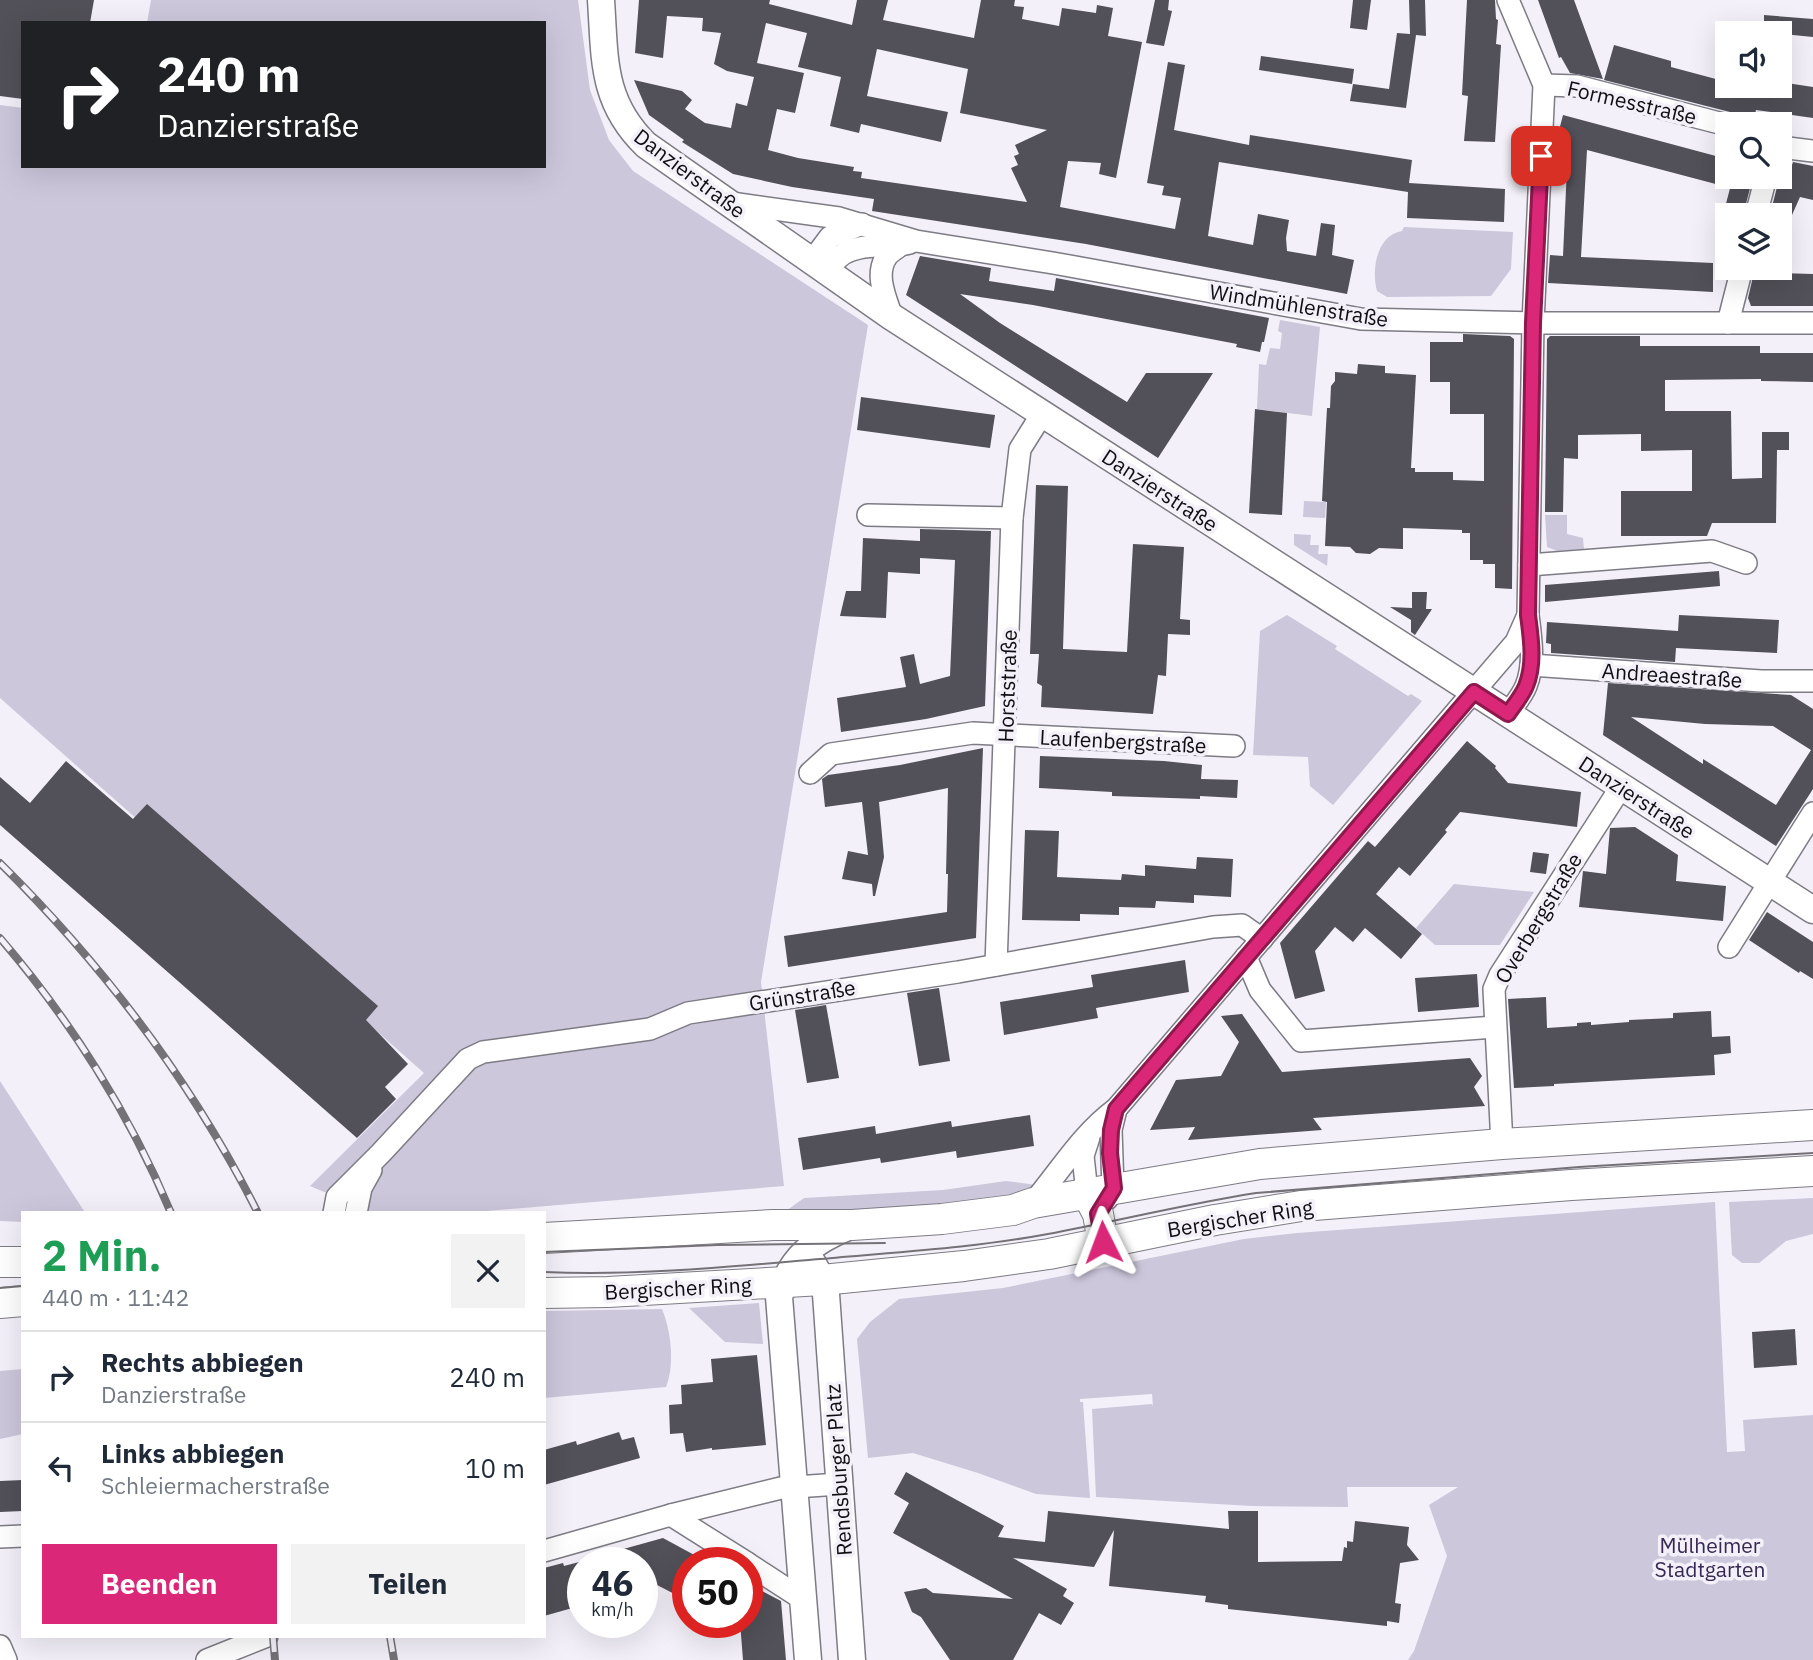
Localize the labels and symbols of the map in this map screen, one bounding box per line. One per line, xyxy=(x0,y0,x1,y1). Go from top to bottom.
street label: Formesstraße xyxy=(1565,74,1699,130)
street label: Danzierstraße xyxy=(629,122,751,224)
pin xyxy=(1511,126,1571,186)
street label: Windmühlenstraße xyxy=(1208,277,1390,333)
street label: Danzierstraße xyxy=(1097,442,1223,538)
street label: Horststraße xyxy=(991,629,1023,743)
street label: Andreaestraße xyxy=(1601,656,1743,694)
street label: Laufenbergstraße xyxy=(1039,723,1207,759)
street label: Danzierstraße xyxy=(1574,749,1700,845)
street label: Overbergstraße xyxy=(1488,848,1588,988)
street label: Grünstraße xyxy=(747,973,857,1017)
street label: Bergischer Ring xyxy=(1165,1193,1315,1243)
position arrow xyxy=(1066,1205,1140,1279)
street label: Bergischer Ring xyxy=(604,1270,752,1306)
street label: Rendsburger Platz xyxy=(818,1383,858,1557)
park label: Mülheimer Stadtgarten xyxy=(1655,1531,1765,1583)
speed limit sign: 50 xyxy=(672,1547,763,1638)

